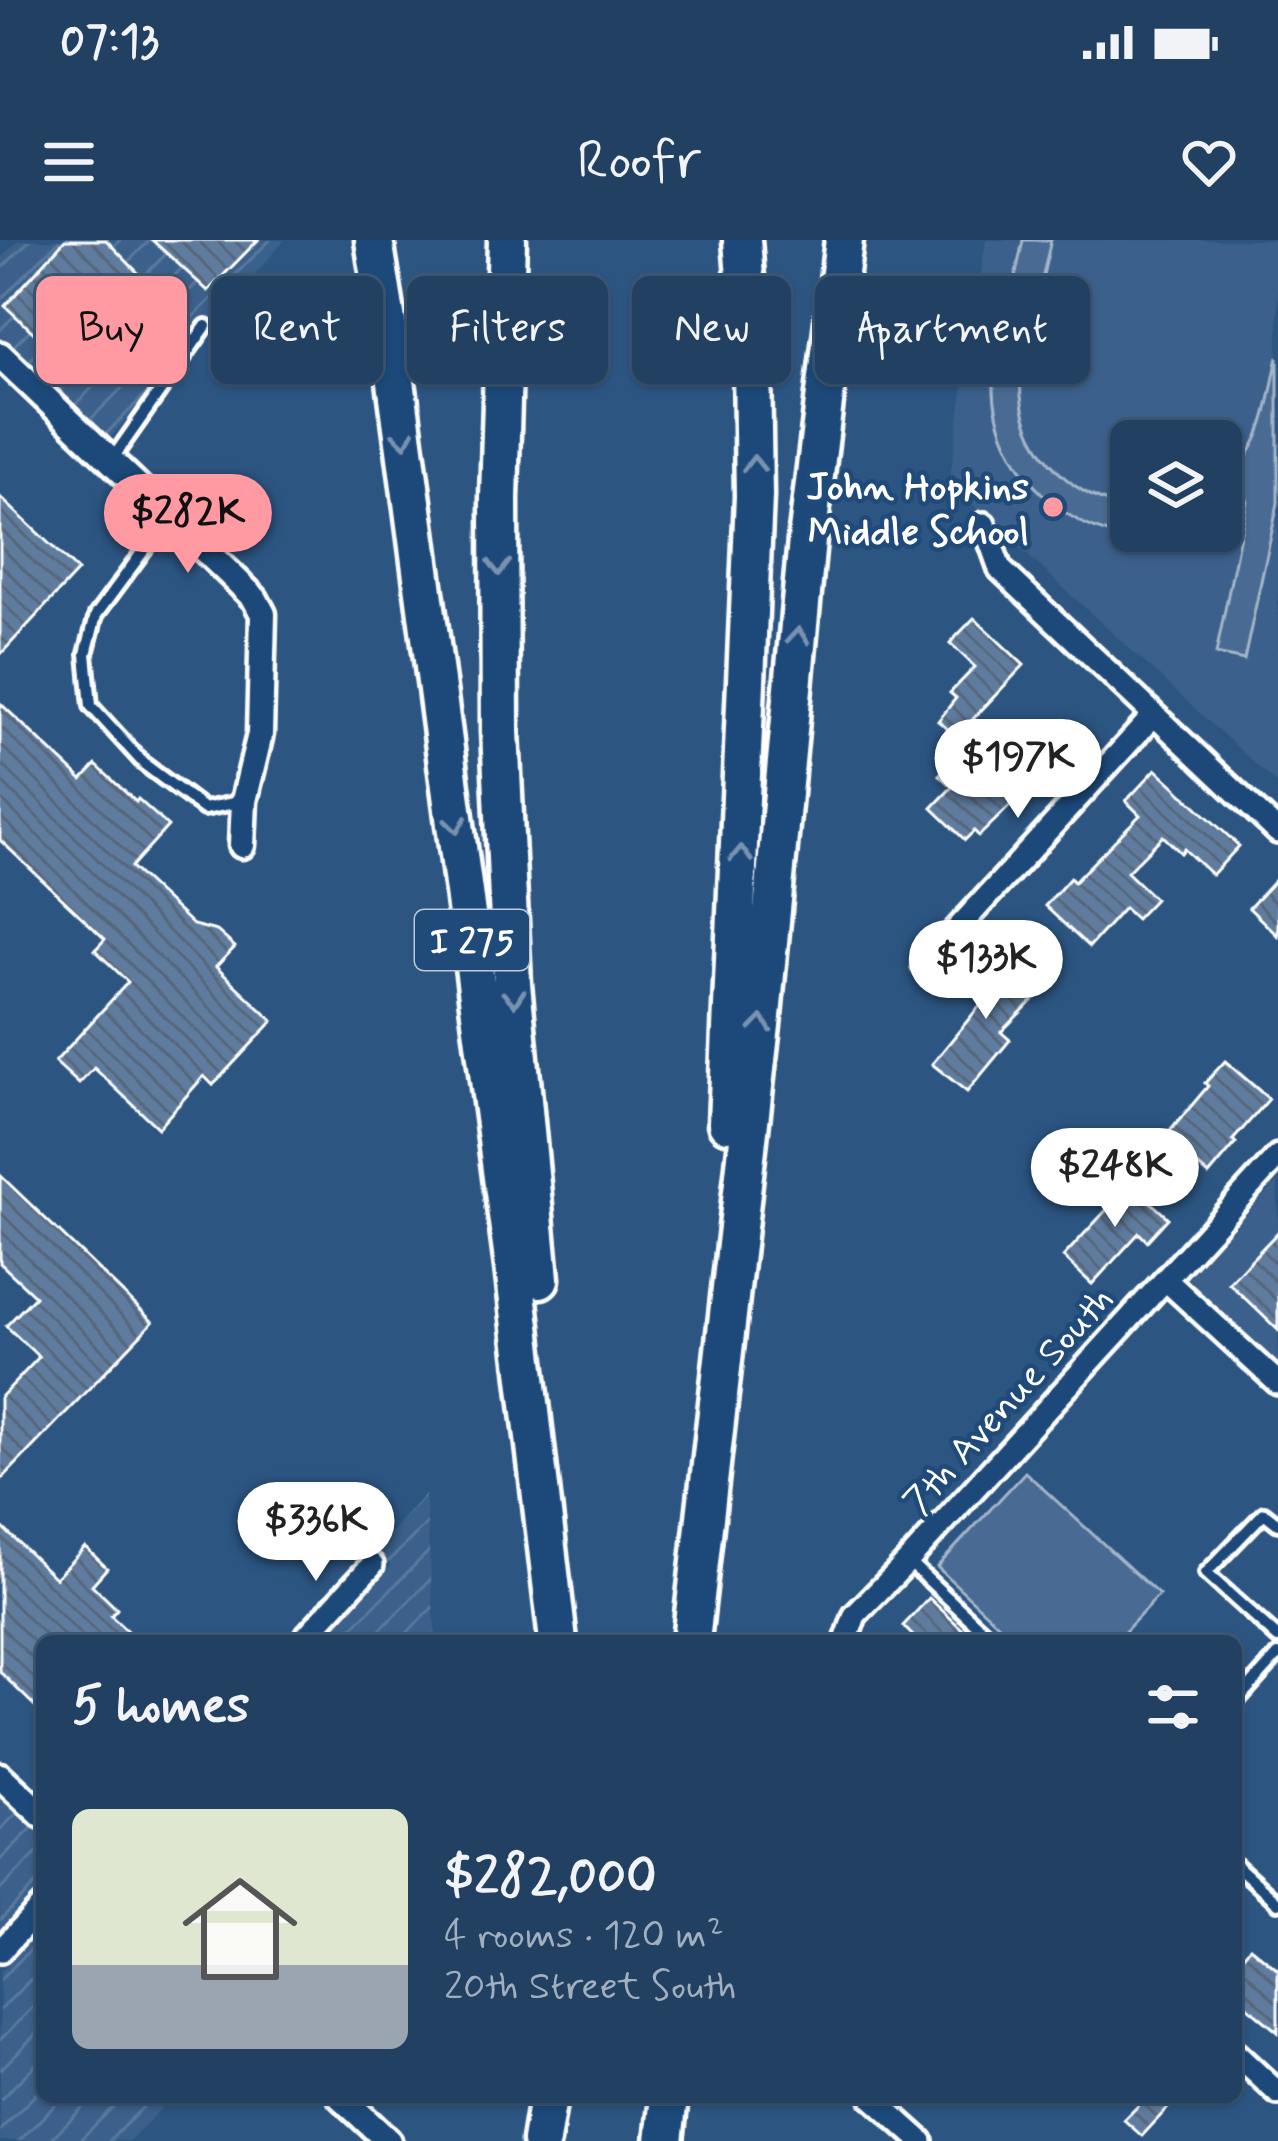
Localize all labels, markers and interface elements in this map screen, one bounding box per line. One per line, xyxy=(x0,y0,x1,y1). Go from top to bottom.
text: 07:13 xyxy=(60,13,159,72)
text: Roofr xyxy=(577,127,701,198)
icon: menu xyxy=(36,129,102,195)
icon: heart xyxy=(1176,129,1242,195)
chip: Buy xyxy=(36,276,187,384)
chip: Rent xyxy=(211,276,383,384)
chip: Filters xyxy=(407,276,608,384)
chip: New xyxy=(632,276,791,384)
chip: Apartment xyxy=(815,276,1090,384)
map controls xyxy=(1110,420,1242,552)
button: layers xyxy=(1110,420,1242,552)
one-way arrow xyxy=(390,429,416,449)
one-way arrow xyxy=(741,454,767,472)
place label: John Hopkins Middle School xyxy=(806,463,1029,559)
pin: $282K xyxy=(104,474,272,576)
text: $282K xyxy=(131,487,245,538)
marker: John Hopkins Middle School xyxy=(1040,494,1066,520)
one-way arrow xyxy=(486,559,512,577)
one-way arrow xyxy=(785,626,810,645)
pin: $197K xyxy=(934,719,1102,821)
text: $197K xyxy=(962,732,1074,783)
one-way arrow xyxy=(443,815,469,835)
one-way arrow xyxy=(728,844,754,863)
road number: I 275 xyxy=(415,910,529,970)
pin: $133K xyxy=(902,920,1070,1022)
text: $133K xyxy=(936,933,1036,984)
one-way arrow xyxy=(501,989,526,1008)
one-way arrow xyxy=(748,1014,773,1033)
pin: $248K xyxy=(1031,1128,1199,1230)
text: $248K xyxy=(1058,1141,1172,1192)
street label: 7th Avenue South xyxy=(893,1276,1126,1527)
pin: $336K xyxy=(232,1482,400,1584)
text: $336K xyxy=(265,1495,367,1546)
text: 5 homes xyxy=(72,1674,250,1740)
icon: filters xyxy=(1140,1674,1206,1740)
text: $282,000 xyxy=(444,1845,657,1911)
icon: home xyxy=(168,1857,312,2001)
text: 4 rooms · 120 m² xyxy=(444,1911,724,1962)
text: 20th Street South xyxy=(444,1962,736,2013)

